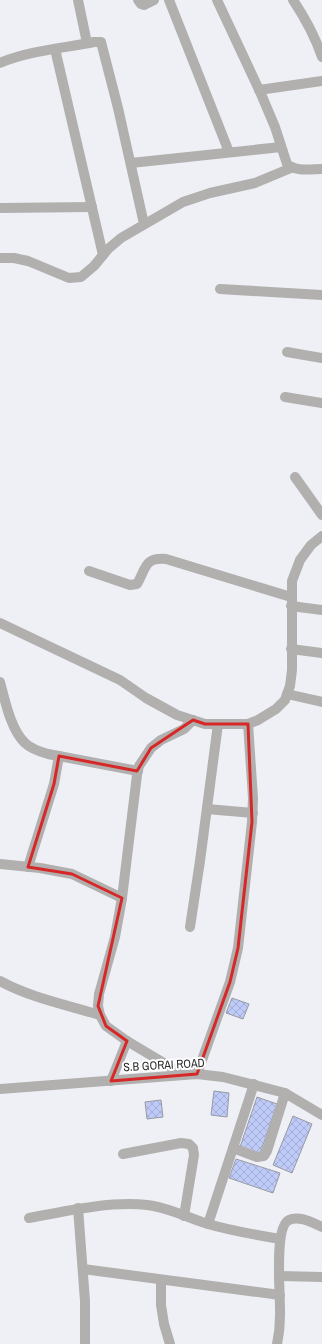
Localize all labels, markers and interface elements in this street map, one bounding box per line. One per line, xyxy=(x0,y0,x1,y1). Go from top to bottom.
street label: S.B GORAI ROAD xyxy=(123,1055,205,1075)

